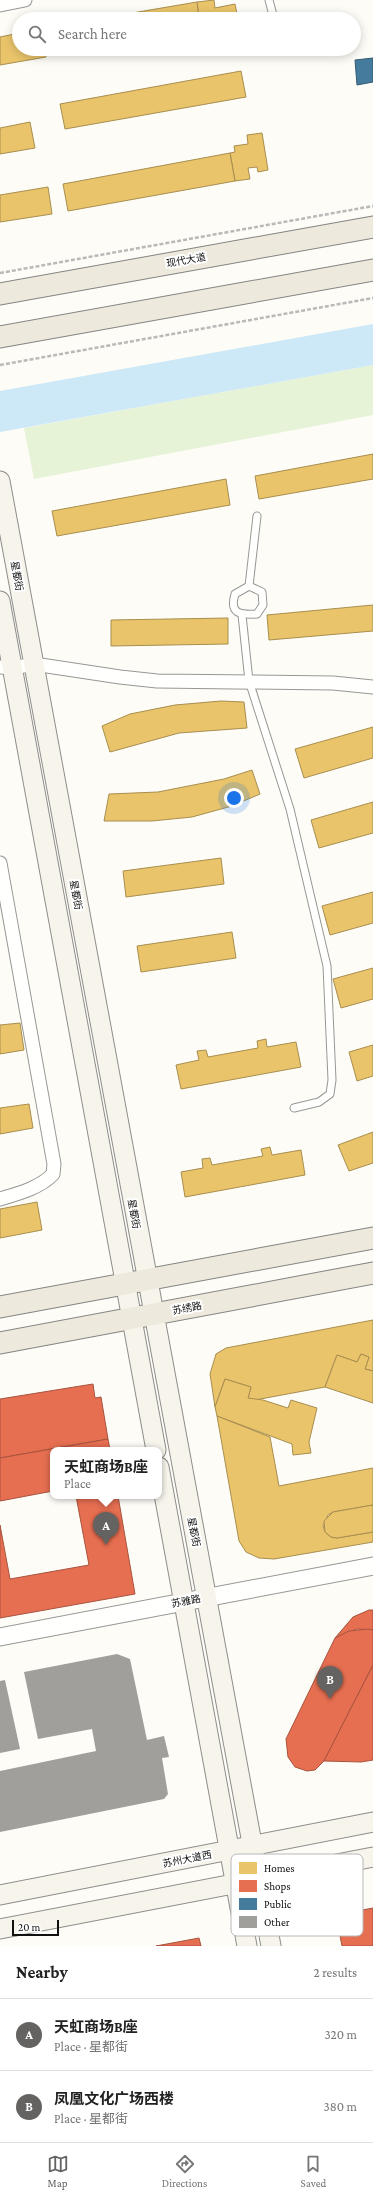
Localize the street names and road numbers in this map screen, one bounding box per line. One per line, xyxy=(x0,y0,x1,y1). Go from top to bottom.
street label: 现代大道 xyxy=(165,251,207,269)
street label: 星都街 xyxy=(9,560,25,592)
street label: 星都街 xyxy=(68,879,84,911)
street label: 星都街 xyxy=(126,1198,142,1230)
street label: 苏绣路 xyxy=(171,1300,203,1316)
street label: 星都街 xyxy=(186,1516,202,1548)
street label: 苏雅路 xyxy=(170,1593,202,1609)
street label: 苏州大道西 xyxy=(161,1849,213,1869)

